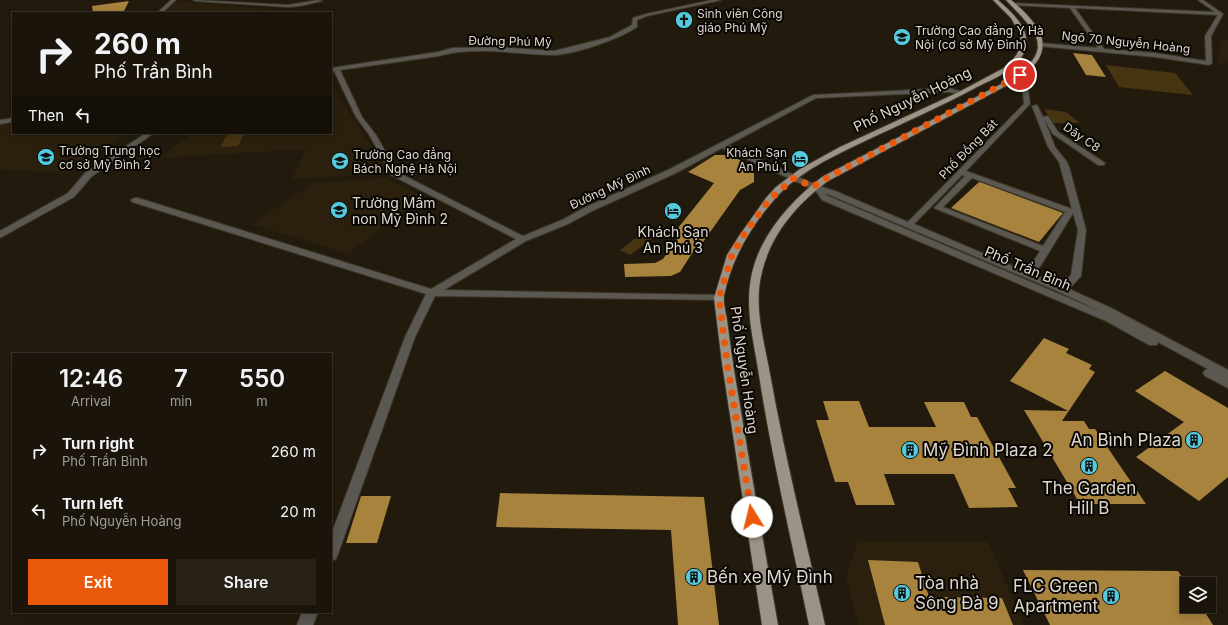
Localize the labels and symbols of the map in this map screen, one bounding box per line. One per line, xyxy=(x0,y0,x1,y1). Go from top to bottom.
place label: Sinh viên Công giáo Phú Mỹ xyxy=(697,6,783,35)
church icon: Sinh viên Công giáo Phú Mỹ xyxy=(674,10,694,30)
place label: Trường Cao đẳng Y Hà Nội (cơ sở Mỹ Đình) xyxy=(915,23,1044,52)
school or university icon: Trường Cao đẳng Y Hà Nội (cơ sở Mỹ Đình) xyxy=(892,27,912,47)
street label: Ngõ 70 Nguyễn Hoàng xyxy=(1061,28,1191,56)
street label: Đường Phú Mỹ xyxy=(468,33,552,49)
pin xyxy=(1003,58,1037,92)
street label: Phố Nguyễn Hoàng xyxy=(850,63,974,135)
street label: Phố Đồng Bát xyxy=(936,116,1000,182)
street label: Dãy C8 xyxy=(1061,119,1103,155)
place label: Trường Trung học cơ sở Mỹ Đình 2 xyxy=(59,143,160,172)
place label: Khách Sạn An Phú 1 xyxy=(726,145,787,174)
school or university icon: Trường Trung học cơ sở Mỹ Đình 2 xyxy=(36,147,56,167)
place label: Trường Cao đẳng Bách Nghệ Hà Nội xyxy=(353,147,457,176)
hotel icon: Khách Sạn An Phú 1 xyxy=(790,149,810,169)
school or university icon: Trường Cao đẳng Bách Nghệ Hà Nội xyxy=(330,151,350,171)
street label: Đường Mỹ Đình xyxy=(567,162,653,212)
place label: Trường Mầm non Mỹ Đình 2 xyxy=(352,194,448,227)
school or university icon: Trường Mầm non Mỹ Đình 2 xyxy=(329,200,349,220)
hotel icon: Khách Sạn An Phú 3 xyxy=(663,201,683,221)
place label: Khách Sạn An Phú 3 xyxy=(638,223,708,256)
street label: Phố Trần Bình xyxy=(982,242,1074,294)
street label: Phố Nguyễn Hoàng xyxy=(728,305,762,435)
place label: An Bình Plaza xyxy=(1071,430,1181,450)
building icon: An Bình Plaza xyxy=(1184,430,1204,450)
building icon: Mỹ Đình Plaza 2 xyxy=(900,440,920,460)
place label: Mỹ Đình Plaza 2 xyxy=(923,440,1053,460)
building icon: The Garden Hill B xyxy=(1079,456,1099,476)
place label: The Garden Hill B xyxy=(1042,478,1136,518)
position arrow xyxy=(731,496,773,538)
place label: Bến xe Mỹ Đình xyxy=(707,566,833,587)
building icon: Bến xe Mỹ Đình xyxy=(684,567,704,587)
place label: Tòa nhà Sông Đà 9 xyxy=(915,573,999,613)
place label: FLC Green Apartment xyxy=(1013,576,1098,616)
building icon: Tòa nhà Sông Đà 9 xyxy=(892,583,912,603)
building icon: FLC Green Apartment xyxy=(1101,586,1121,606)

